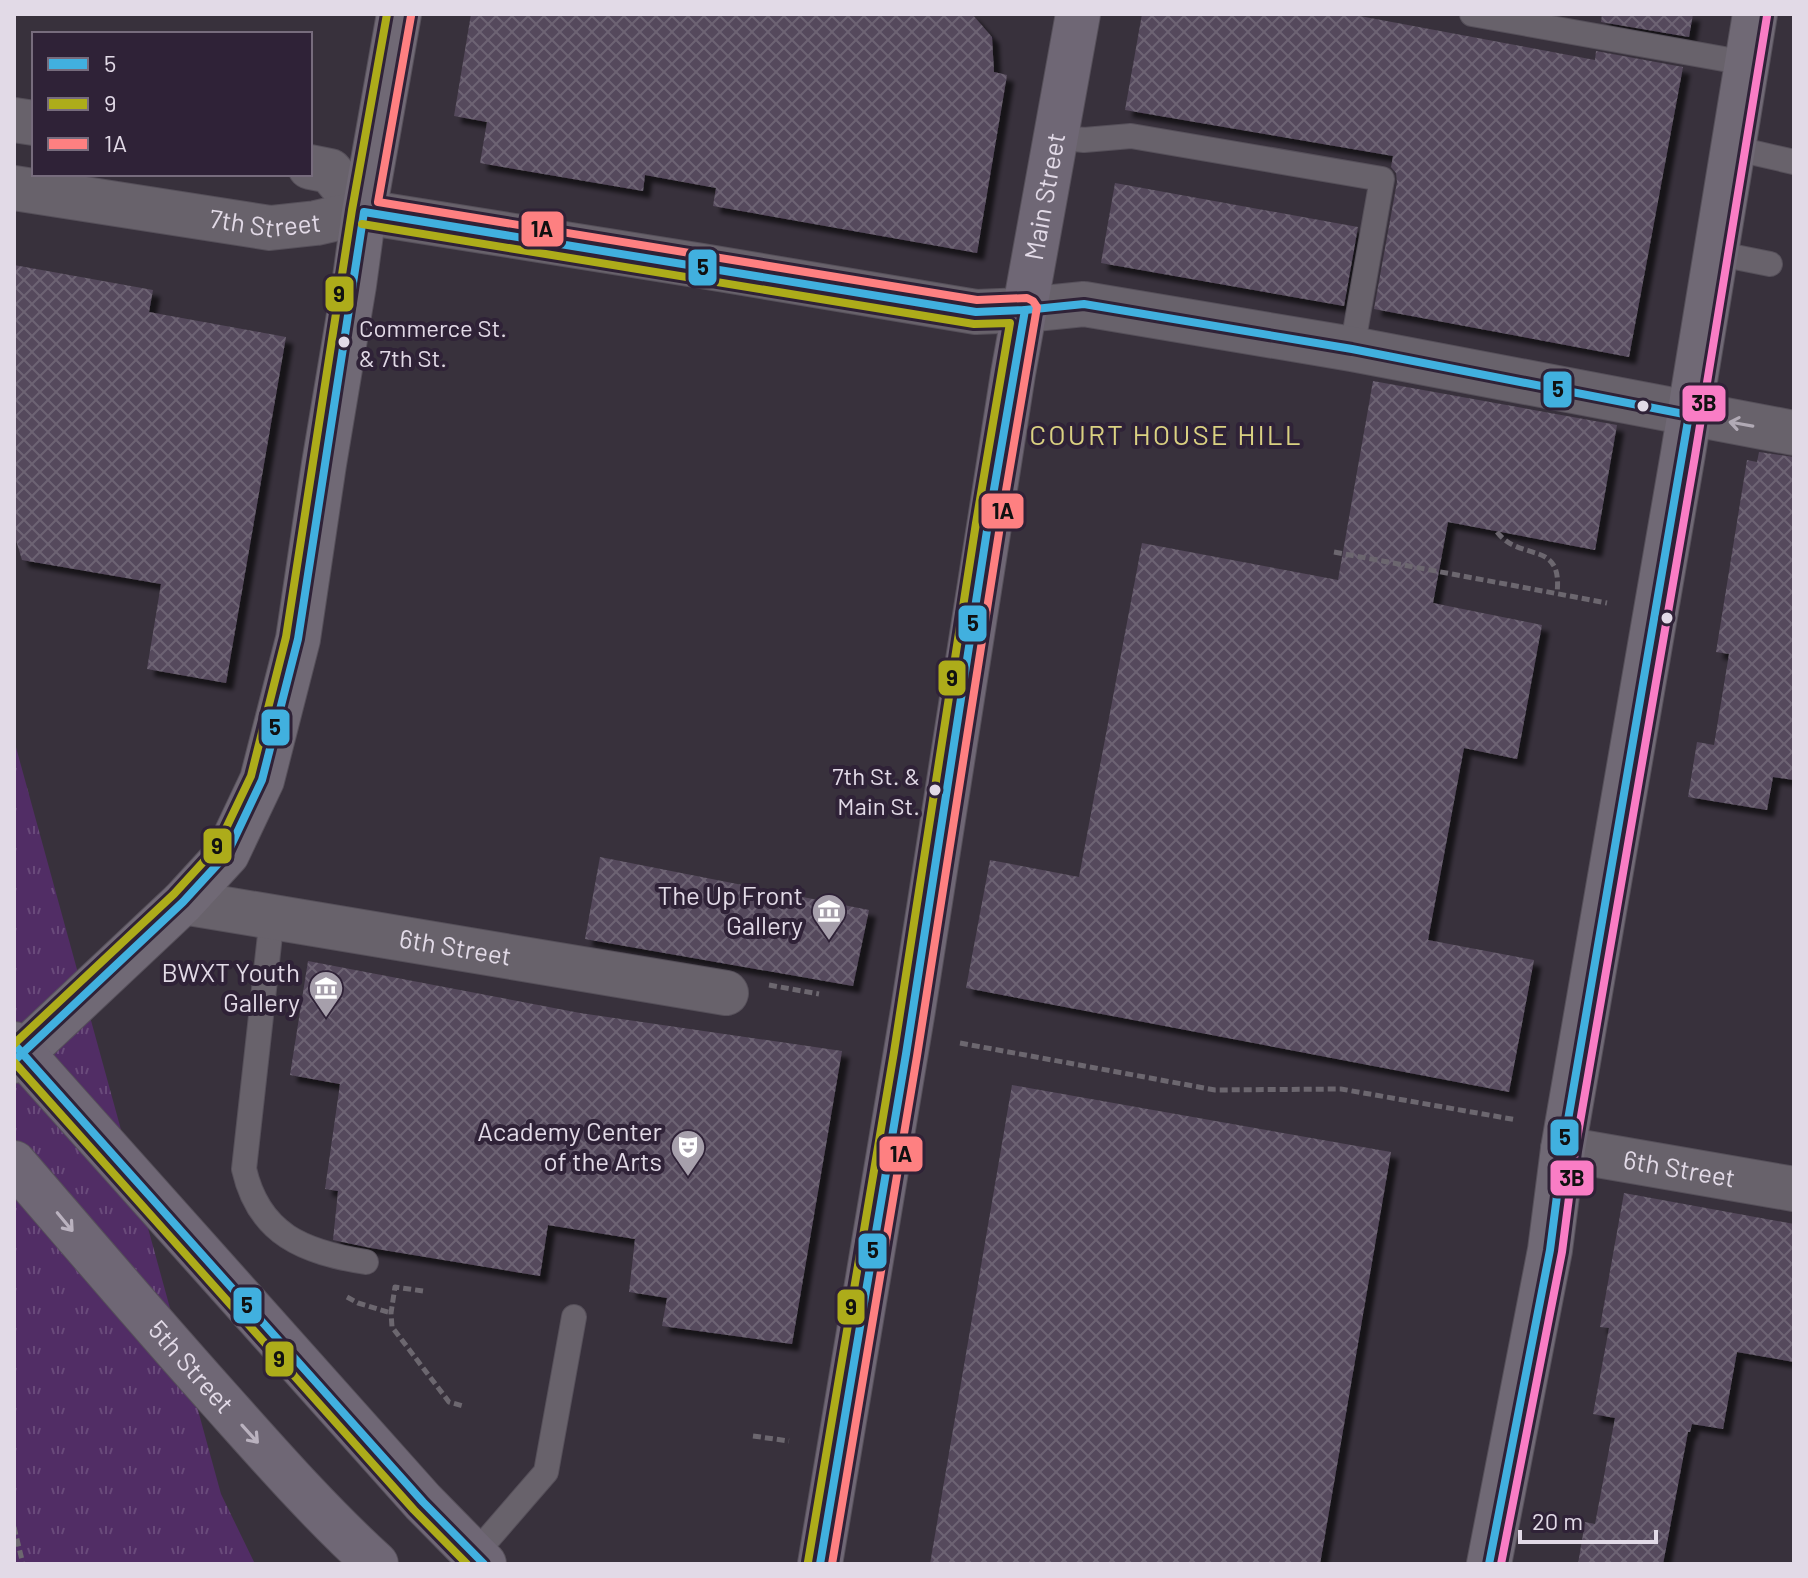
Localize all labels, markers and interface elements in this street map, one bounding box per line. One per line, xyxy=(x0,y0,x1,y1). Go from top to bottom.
legend xyxy=(32,32,312,176)
text: 5 xyxy=(104,48,116,77)
text: 9 xyxy=(104,88,117,117)
text: 1A xyxy=(104,128,127,157)
street label: Main Street xyxy=(1017,130,1070,262)
street label: 7th Street xyxy=(207,202,322,243)
line badge: 1A xyxy=(520,210,565,248)
text: 1A xyxy=(531,215,554,241)
line badge: 5 xyxy=(687,248,718,287)
text: 5 xyxy=(697,253,709,279)
line badge: 9 xyxy=(324,275,355,313)
text: 9 xyxy=(333,280,345,306)
place label: Commerce St. & 7th St. xyxy=(359,313,507,372)
marker: Commerce St. & 7th St. xyxy=(336,334,352,350)
line badge: 5 xyxy=(1542,370,1573,409)
text: 5 xyxy=(1552,375,1564,401)
line badge: 3B xyxy=(1681,384,1727,423)
text: 3B xyxy=(1691,389,1717,415)
unlabelled marker xyxy=(1635,398,1651,414)
one-way arrow xyxy=(1729,416,1755,431)
district label: COURT HOUSE HILL xyxy=(1029,417,1303,451)
line badge: 1A xyxy=(980,492,1025,530)
text: 1A xyxy=(992,497,1015,523)
line badge: 5 xyxy=(957,604,988,643)
text: 5 xyxy=(967,609,979,635)
unlabelled marker xyxy=(1659,610,1675,626)
line badge: 9 xyxy=(937,659,967,697)
text: 9 xyxy=(946,664,958,690)
line badge: 5 xyxy=(260,708,291,747)
text: 5 xyxy=(269,713,281,739)
place label: 7th St. & Main St. xyxy=(832,761,920,820)
marker: 7th St. & Main St. xyxy=(927,782,943,798)
line badge: 9 xyxy=(202,827,233,865)
text: 9 xyxy=(211,832,223,858)
place label: The Up Front Gallery xyxy=(657,879,803,940)
museum icon: The Up Front Gallery xyxy=(810,892,848,942)
street label: 6th Street xyxy=(397,922,514,971)
place label: BWXT Youth Gallery xyxy=(161,956,300,1017)
museum icon: BWXT Youth Gallery xyxy=(307,969,345,1019)
place label: Academy Center of the Arts xyxy=(477,1115,663,1176)
line badge: 5 xyxy=(1549,1118,1580,1157)
text: 5 xyxy=(1559,1123,1571,1149)
theatre icon: Academy Center of the Arts xyxy=(669,1128,707,1178)
line badge: 1A xyxy=(878,1135,924,1173)
text: 1A xyxy=(890,1140,913,1166)
street label: 6th Street xyxy=(1621,1143,1738,1193)
line badge: 3B xyxy=(1549,1159,1595,1197)
text: 3B xyxy=(1559,1164,1585,1190)
one-way arrow xyxy=(56,1211,74,1232)
line badge: 5 xyxy=(857,1232,888,1270)
text: 5 xyxy=(867,1236,879,1262)
line badge: 5 xyxy=(232,1286,263,1325)
line badge: 9 xyxy=(836,1288,866,1326)
text: 5 xyxy=(241,1291,253,1317)
text: 9 xyxy=(845,1293,857,1319)
street label: 5th Street xyxy=(143,1313,241,1419)
line badge: 9 xyxy=(264,1340,295,1378)
text: 9 xyxy=(273,1345,285,1371)
one-way arrow xyxy=(241,1423,259,1443)
scale bar xyxy=(1520,1494,1656,1544)
text: 20 m xyxy=(1532,1506,1583,1535)

